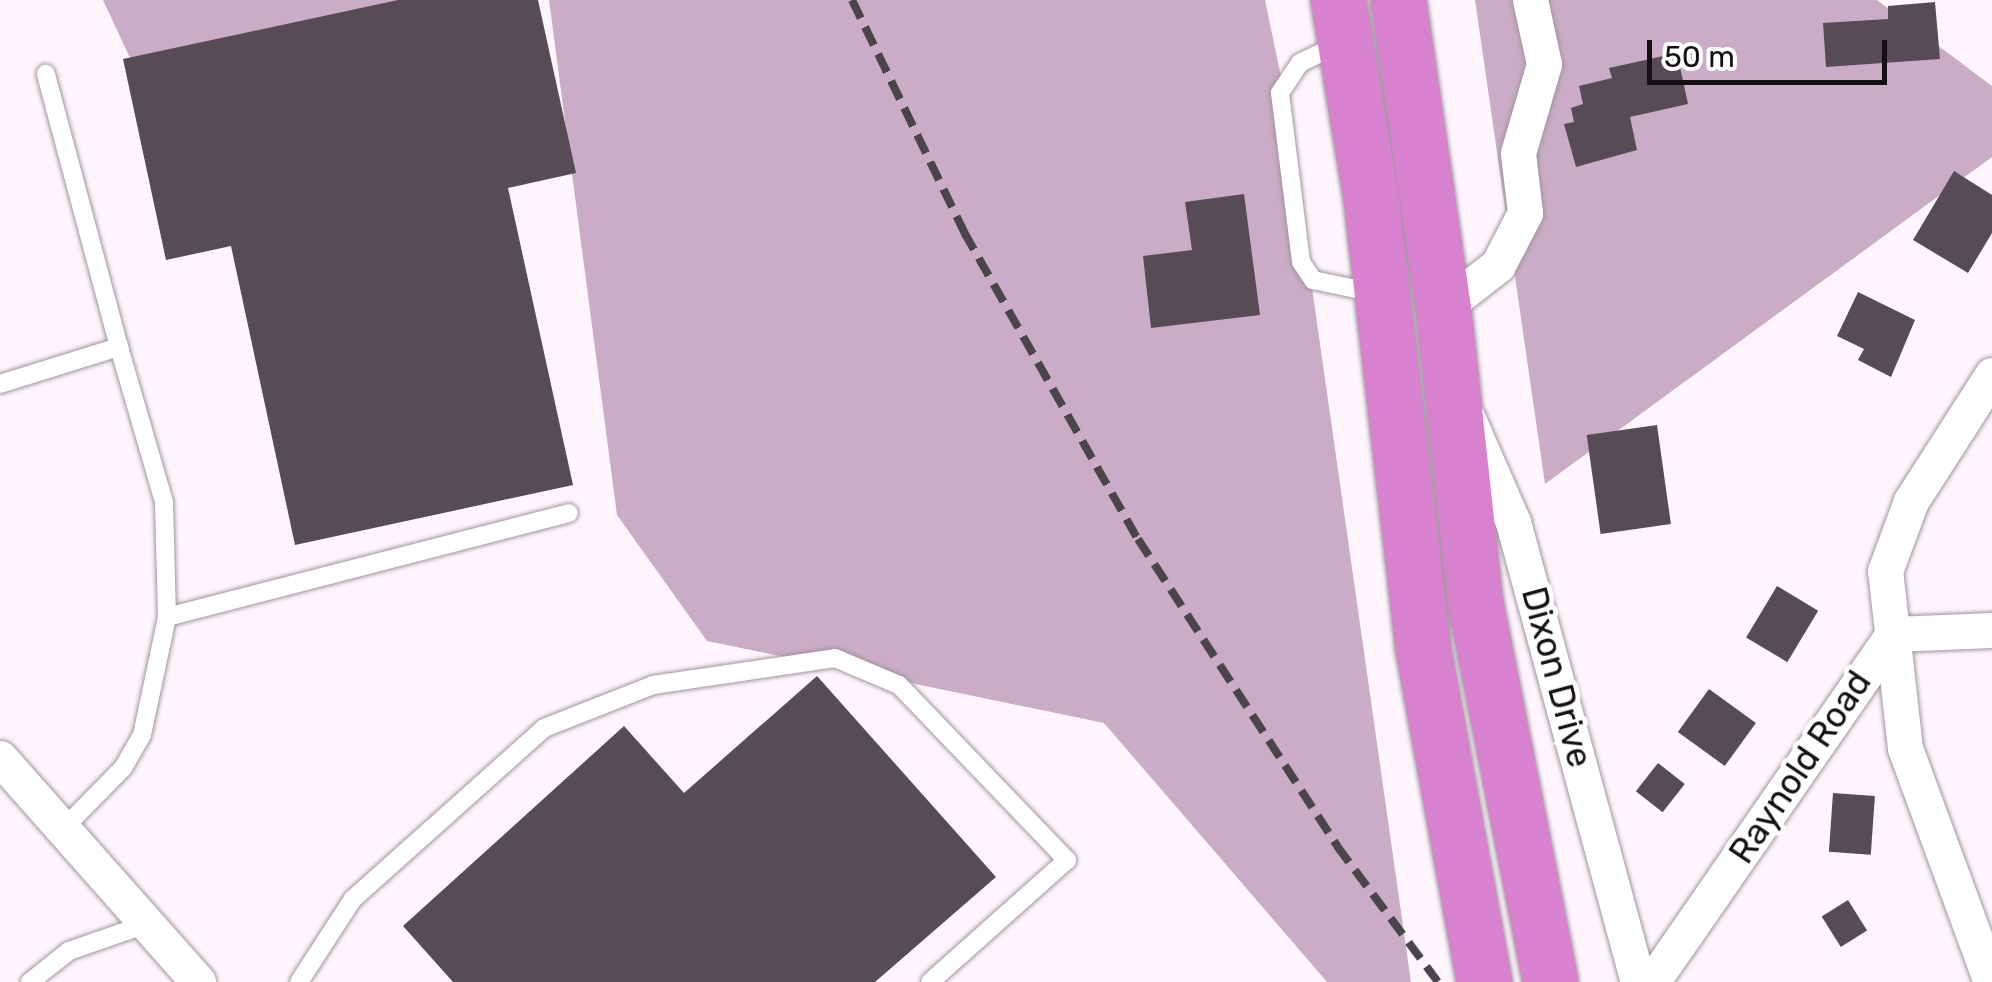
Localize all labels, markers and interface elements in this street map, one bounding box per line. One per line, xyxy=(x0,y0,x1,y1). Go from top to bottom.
scale bar xyxy=(1652,20,1892,82)
text: 50 m xyxy=(1664,39,1735,75)
street label: Dixon Drive xyxy=(1513,582,1601,772)
street label: Raynold Road xyxy=(1720,663,1880,871)

